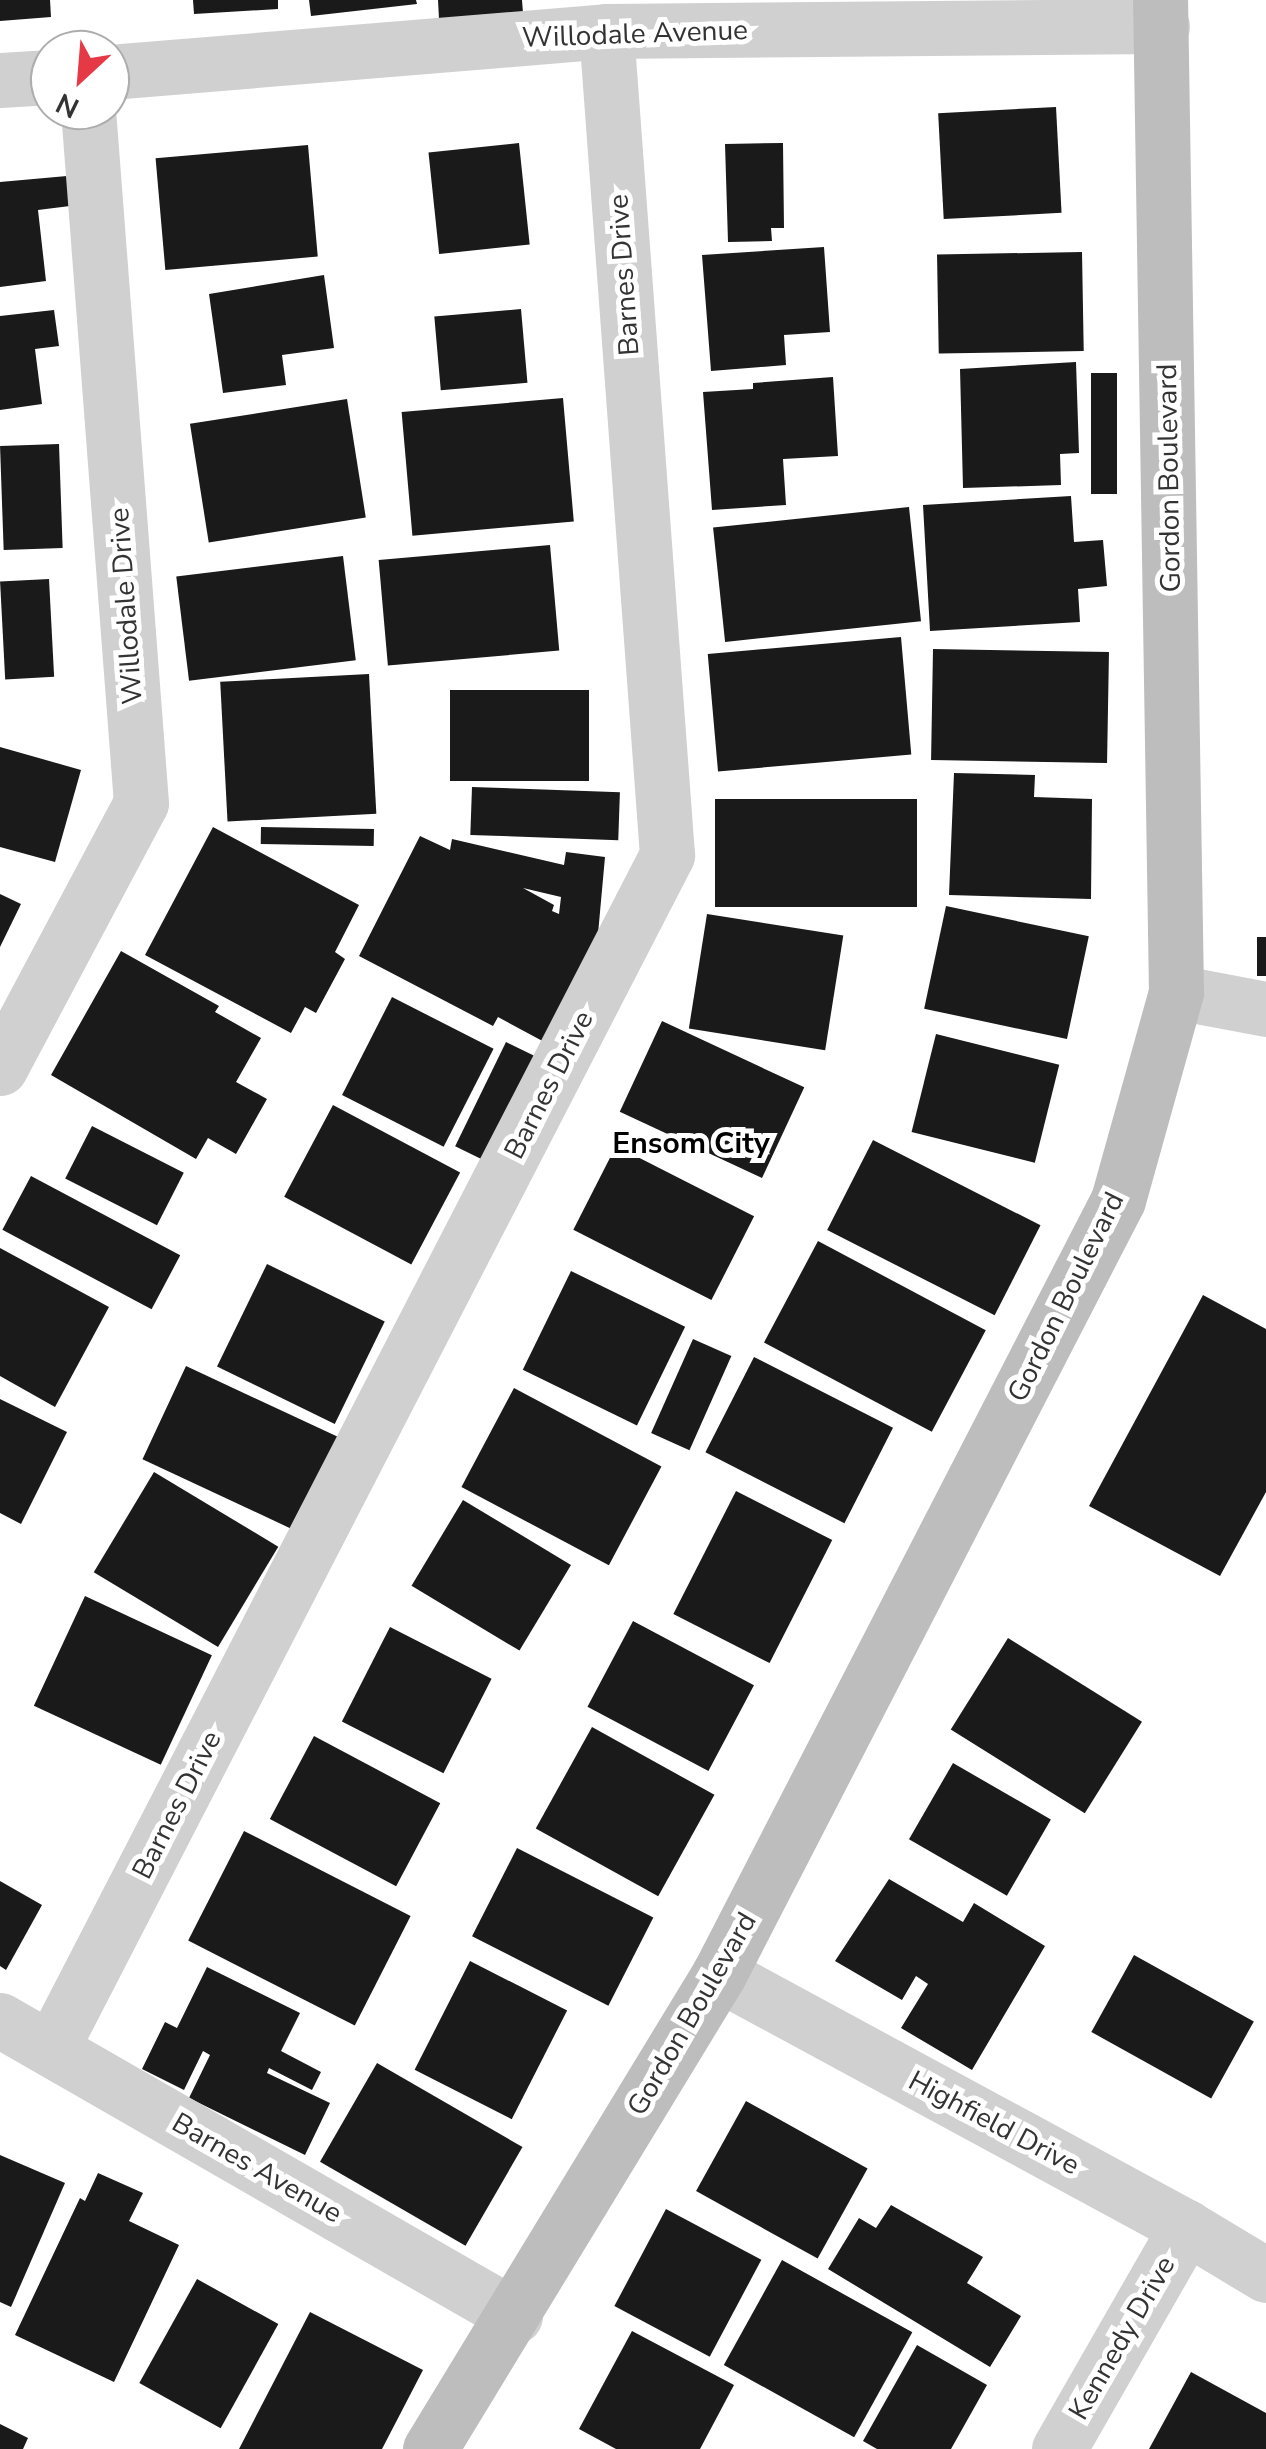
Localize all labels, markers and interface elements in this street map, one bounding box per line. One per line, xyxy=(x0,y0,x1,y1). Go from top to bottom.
street label: Willodale Avenue xyxy=(521,13,749,55)
north arrow xyxy=(30,30,130,130)
text: N xyxy=(50,83,85,127)
street label: Barnes Drive xyxy=(602,193,646,357)
street label: Gordon Boulevard xyxy=(1150,363,1188,593)
street label: Willodale Drive xyxy=(102,506,150,706)
street label: Barnes Drive xyxy=(497,1005,601,1165)
district label: Ensom City xyxy=(612,1126,770,1162)
street label: Gordon Boulevard xyxy=(1001,1187,1131,1407)
street label: Barnes Drive xyxy=(125,1725,229,1885)
street label: Gordon Boulevard xyxy=(620,1906,764,2122)
street label: Highfield Drive xyxy=(903,2064,1085,2182)
street label: Barnes Avenue xyxy=(166,2106,348,2230)
street label: Kennedy Drive xyxy=(1062,2250,1182,2426)

